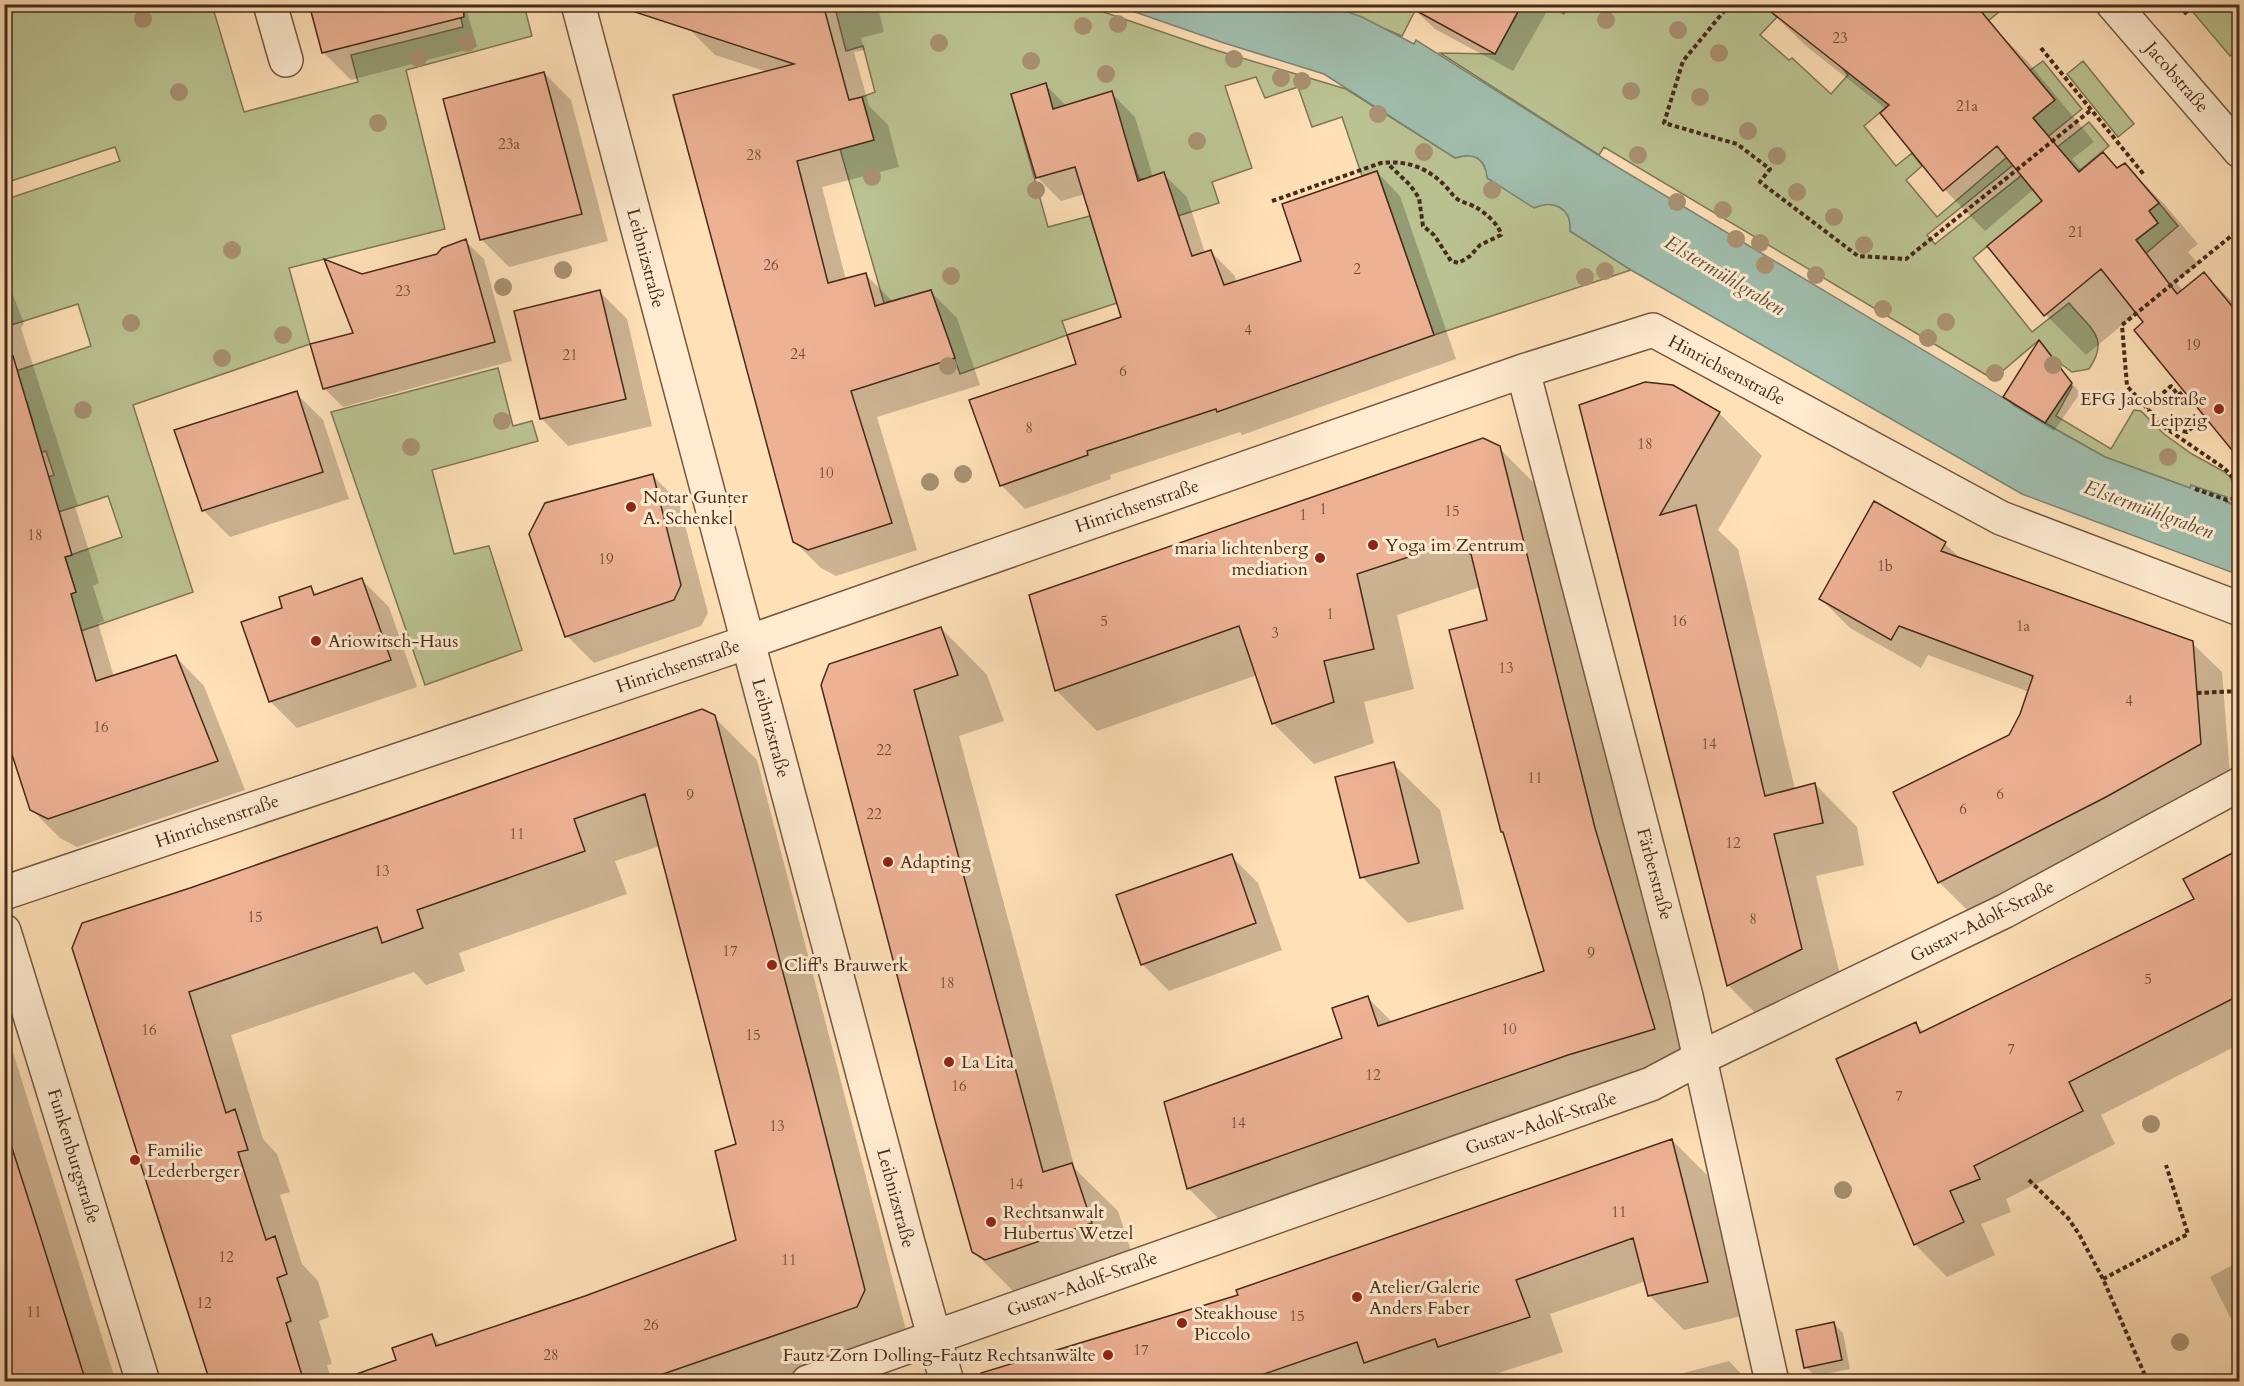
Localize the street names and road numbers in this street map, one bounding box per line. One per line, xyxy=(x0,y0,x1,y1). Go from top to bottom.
street label: Jacobstraße xyxy=(2137,34,2214,118)
street label: Leibnizstraße xyxy=(620,206,671,311)
street label: Hinrichsenstraße xyxy=(1664,329,1790,412)
street label: Hinrichsenstraße xyxy=(1072,474,1202,539)
street label: Hinrichsenstraße xyxy=(613,634,743,699)
street label: Leibnizstraße xyxy=(745,676,796,781)
street label: Hinrichsenstraße xyxy=(152,789,282,854)
street label: Färberstraße xyxy=(1630,825,1679,923)
street label: Gustav-Adolf-Straße xyxy=(1906,874,2059,969)
street label: Funkenburgstraße xyxy=(41,1086,106,1227)
street label: Gustav-Adolf-Straße xyxy=(1462,1086,1620,1161)
street label: Leibnizstraße xyxy=(870,1146,921,1251)
street label: Gustav-Adolf-Straße xyxy=(1003,1246,1161,1323)

